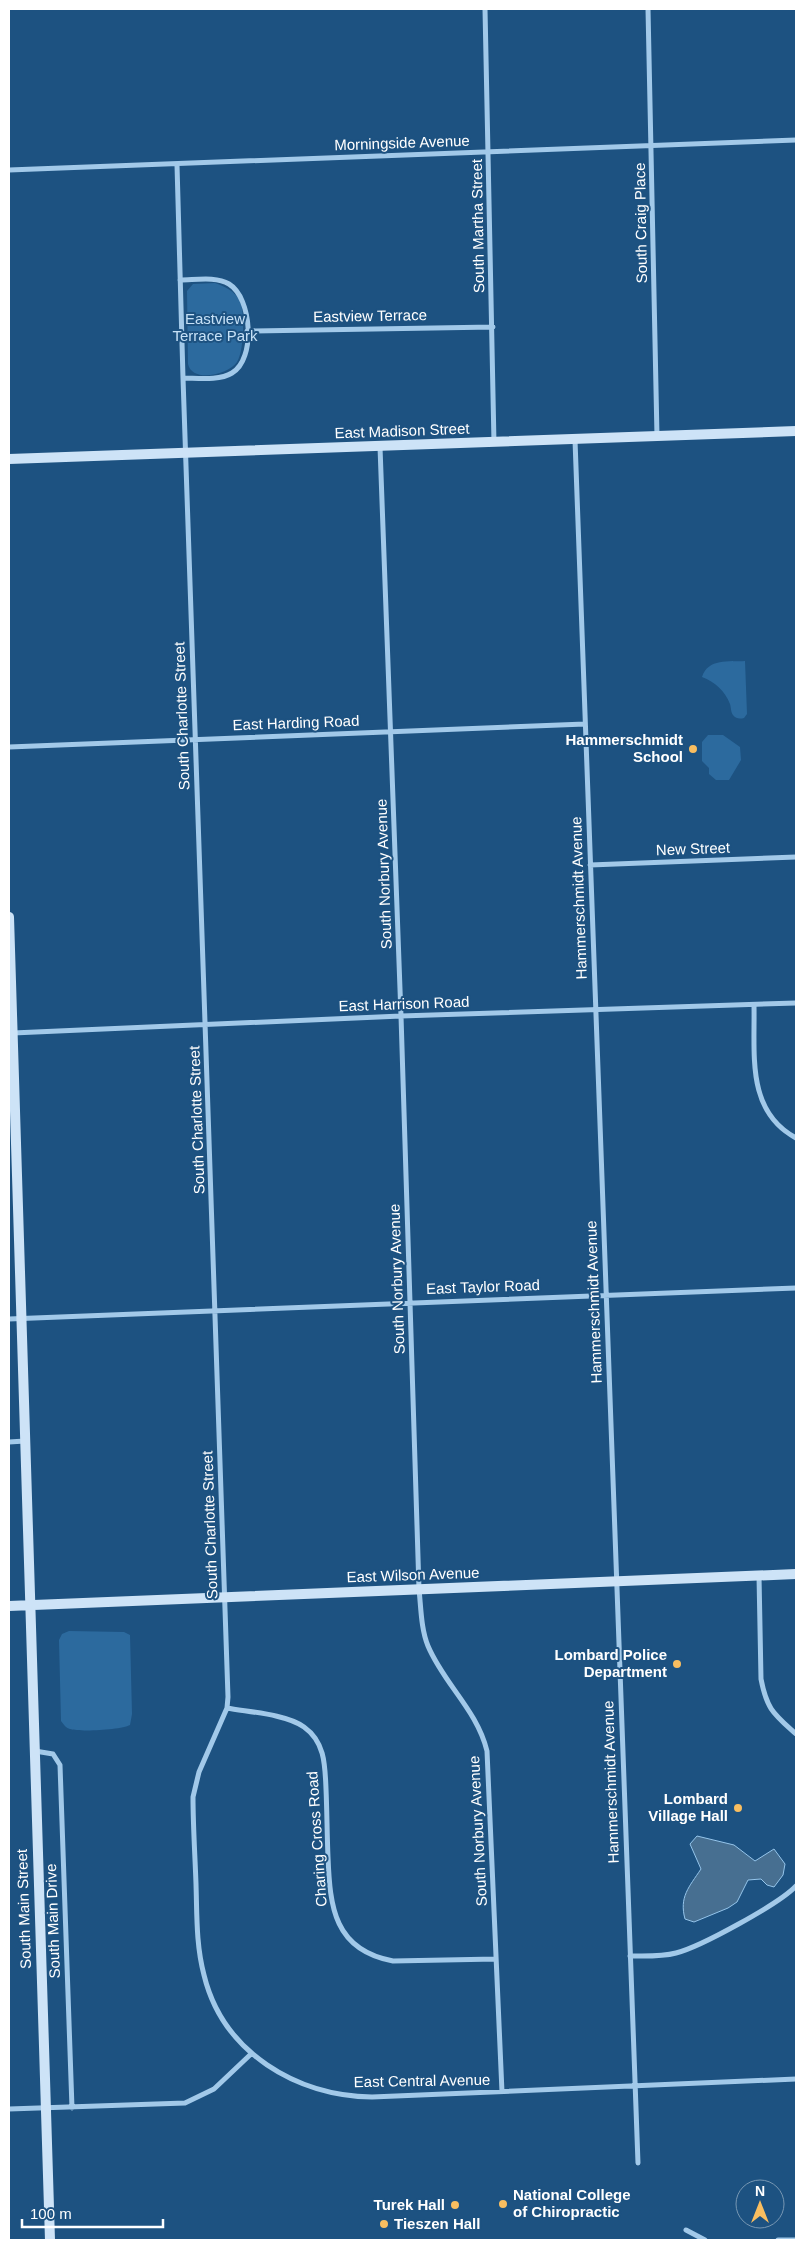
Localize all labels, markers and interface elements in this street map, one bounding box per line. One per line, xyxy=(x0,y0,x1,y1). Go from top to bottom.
street label: Morningside Avenue xyxy=(334,132,470,153)
street label: South Martha Street xyxy=(468,158,487,293)
street label: South Craig Place xyxy=(631,162,650,284)
street label: Eastview Terrace xyxy=(313,306,427,325)
park label: Eastview Terrace Park xyxy=(172,310,258,344)
street label: East Madison Street xyxy=(334,420,471,441)
street label: South Charlotte Street xyxy=(170,641,193,790)
street label: East Harding Road xyxy=(232,712,360,733)
place label: Hammerschmidt School xyxy=(565,731,683,765)
marker: Hammerschmidt School xyxy=(687,743,699,755)
street label: South Norbury Avenue xyxy=(372,798,395,950)
street label: Hammerschmidt Avenue xyxy=(567,816,590,980)
street label: New Street xyxy=(656,839,731,858)
street label: East Harrison Road xyxy=(338,993,470,1014)
street label: South Charlotte Street xyxy=(185,1045,208,1194)
street label: South Norbury Avenue xyxy=(385,1203,408,1355)
street label: Hammerschmidt Avenue xyxy=(582,1220,605,1384)
street label: East Taylor Road xyxy=(426,1276,540,1297)
street label: South Charlotte Street xyxy=(198,1450,221,1599)
street label: East Wilson Avenue xyxy=(346,1564,480,1585)
place label: Lombard Police Department xyxy=(554,1646,667,1680)
marker: Lombard Police Department xyxy=(671,1658,683,1670)
street label: Hammerschmidt Avenue xyxy=(599,1700,622,1864)
street label: South Norbury Avenue xyxy=(465,1755,490,1907)
street label: Charing Cross Road xyxy=(303,1771,330,1907)
place label: Lombard Village Hall xyxy=(648,1790,728,1824)
marker: Lombard Village Hall xyxy=(732,1802,744,1814)
street label: South Main Street xyxy=(13,1848,34,1969)
street label: South Main Drive xyxy=(42,1863,63,1979)
street label: East Central Avenue xyxy=(354,2071,490,2090)
north arrow xyxy=(735,2179,785,2229)
text: N xyxy=(755,2183,765,2199)
place label: National College of Chiropractic xyxy=(513,2186,631,2220)
scale bar xyxy=(22,2196,164,2228)
place label: Turek Hall xyxy=(374,2196,445,2213)
marker: National College of Chiropractic xyxy=(497,2198,509,2210)
marker: Turek Hall xyxy=(449,2199,461,2211)
text: 100 m xyxy=(30,2205,72,2222)
place label: Tieszen Hall xyxy=(394,2215,480,2232)
marker: Tieszen Hall xyxy=(378,2218,390,2230)

